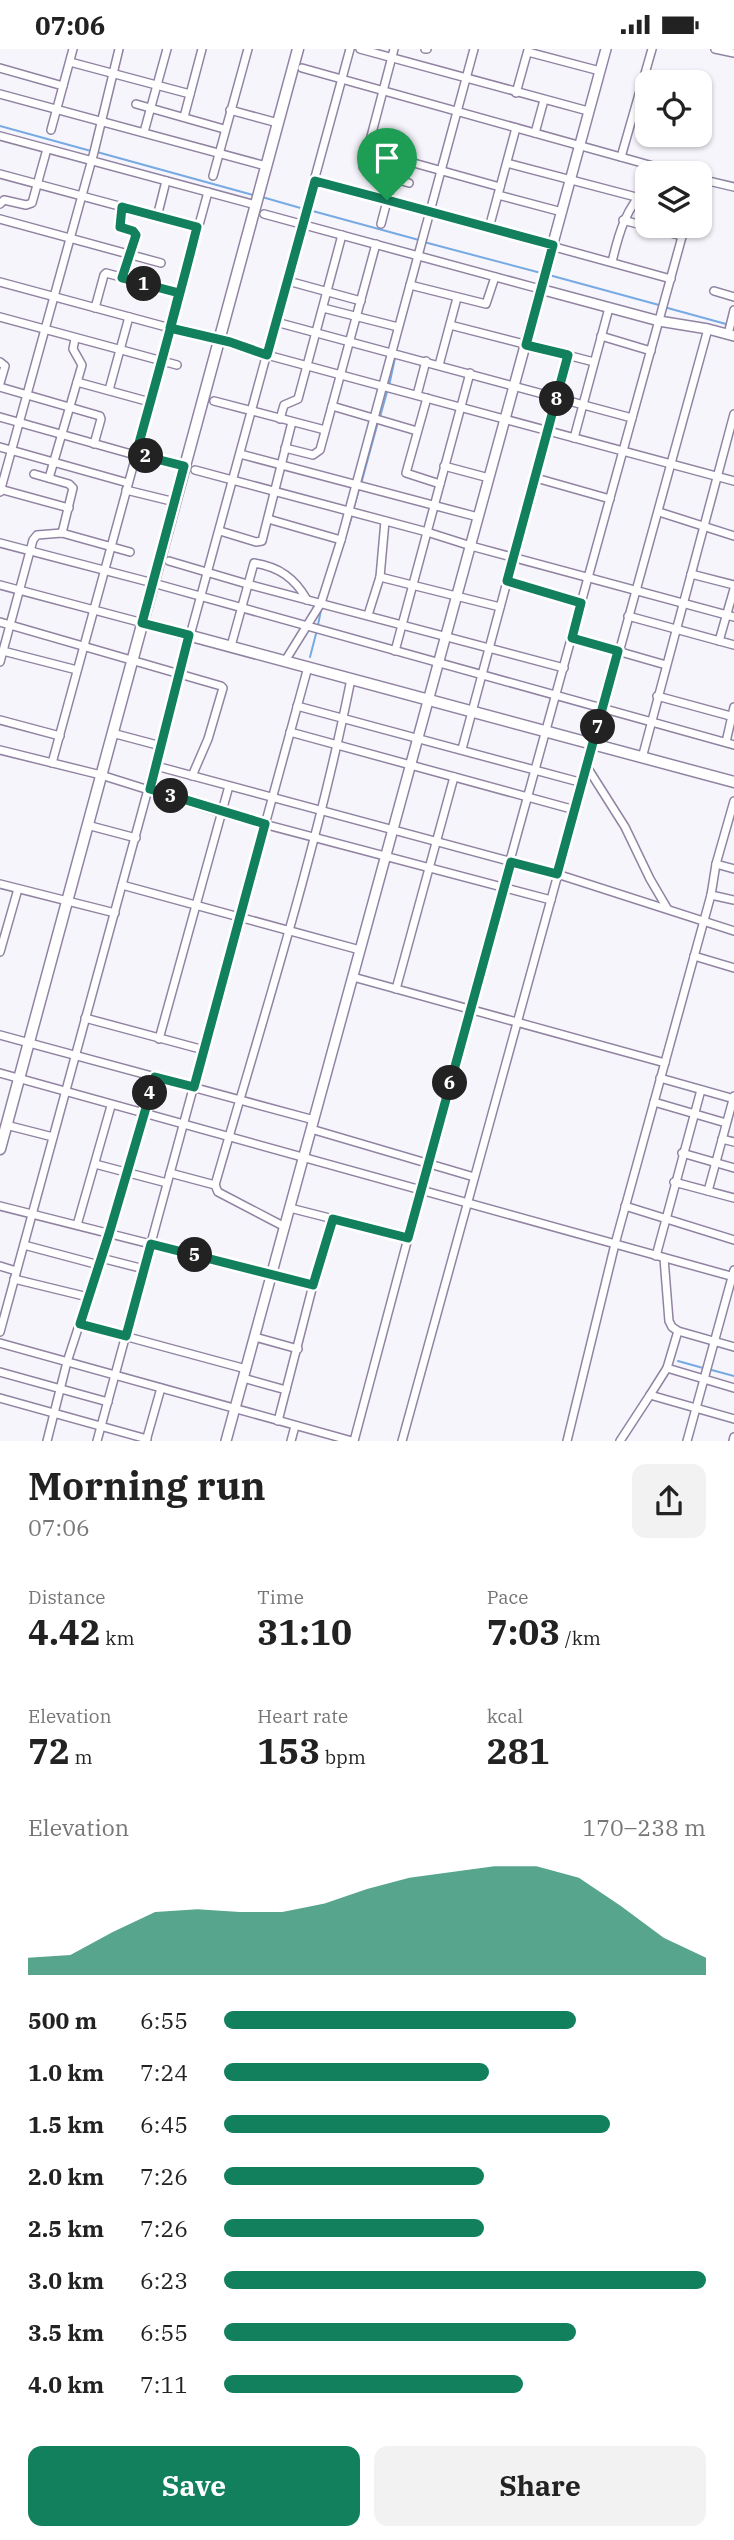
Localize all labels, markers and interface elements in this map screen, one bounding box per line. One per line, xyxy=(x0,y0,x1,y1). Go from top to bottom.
text: 07:06 xyxy=(35,8,105,42)
map controls xyxy=(635,70,712,238)
button: locate xyxy=(635,70,712,147)
pin xyxy=(357,128,417,200)
icon: arrive xyxy=(368,139,406,177)
button: layers xyxy=(635,161,712,238)
pin: 1 xyxy=(127,267,162,301)
text: 1 xyxy=(138,271,149,295)
pin: 8 xyxy=(540,381,574,417)
text: 8 xyxy=(551,386,562,410)
pin: 2 xyxy=(128,439,164,473)
text: 2 xyxy=(140,443,151,467)
pin: 7 xyxy=(580,709,616,745)
text: 7 xyxy=(592,714,603,738)
pin: 3 xyxy=(154,779,188,813)
text: 3 xyxy=(165,783,176,807)
pin: 6 xyxy=(433,1065,468,1101)
text: 6 xyxy=(444,1070,455,1094)
pin: 4 xyxy=(132,1075,168,1111)
text: 4 xyxy=(144,1080,155,1104)
pin: 5 xyxy=(178,1237,212,1273)
text: 5 xyxy=(189,1242,200,1266)
text: Morning run xyxy=(28,1461,266,1510)
button: share xyxy=(632,1464,706,1538)
text: 07:06 xyxy=(28,1512,90,1542)
text: Distance xyxy=(28,1585,106,1609)
text: Time xyxy=(257,1585,304,1609)
text: Pace xyxy=(487,1585,528,1609)
text: 4.42 xyxy=(28,1609,101,1655)
text: 31:10 xyxy=(257,1609,352,1655)
text: 7:03 xyxy=(487,1609,560,1655)
text: km xyxy=(101,1626,135,1650)
text: /km xyxy=(560,1626,601,1650)
text: Elevation xyxy=(28,1704,112,1728)
text: Heart rate xyxy=(257,1704,348,1728)
text: kcal xyxy=(487,1704,523,1728)
text: 72 xyxy=(28,1728,70,1774)
text: 153 xyxy=(257,1728,320,1774)
text: 281 xyxy=(487,1728,550,1774)
text: m xyxy=(70,1745,93,1769)
text: bpm xyxy=(320,1745,366,1769)
text: Elevation xyxy=(28,1812,129,1842)
text: 170–238 m xyxy=(582,1812,706,1842)
text: 500 m xyxy=(28,2005,97,2035)
text: 6:55 xyxy=(140,2005,188,2035)
text: 1.0 km xyxy=(28,2057,104,2087)
text: 7:24 xyxy=(140,2057,188,2087)
text: 1.5 km xyxy=(28,2109,104,2139)
text: 6:45 xyxy=(140,2109,188,2139)
text: 2.0 km xyxy=(28,2161,104,2191)
text: 7:26 xyxy=(140,2161,188,2191)
text: 2.5 km xyxy=(28,2213,104,2243)
text: 7:26 xyxy=(140,2213,188,2243)
text: 3.0 km xyxy=(28,2265,104,2295)
text: 6:23 xyxy=(140,2265,188,2295)
text: 3.5 km xyxy=(28,2317,104,2347)
text: 6:55 xyxy=(140,2317,188,2347)
text: 4.0 km xyxy=(28,2369,104,2399)
text: 7:11 xyxy=(140,2369,188,2399)
button: Save xyxy=(28,2446,360,2526)
button: Share xyxy=(374,2446,706,2526)

